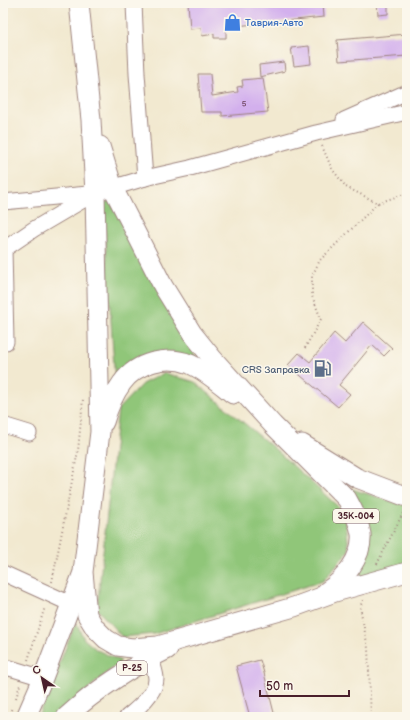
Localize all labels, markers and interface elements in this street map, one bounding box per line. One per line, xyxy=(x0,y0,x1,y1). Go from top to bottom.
shop icon: Таврия-Авто xyxy=(222,12,242,32)
place label: Таврия-Авто xyxy=(245,17,303,29)
house number: 5 xyxy=(242,99,247,108)
fuel station icon: CRS Заправка xyxy=(313,359,333,379)
place label: CRS Заправка xyxy=(242,364,310,376)
road number: 35К-004 xyxy=(333,509,379,523)
north arrow xyxy=(22,658,62,698)
road number: Р-25 xyxy=(117,661,147,675)
text: С xyxy=(30,662,44,678)
scale bar xyxy=(260,672,349,698)
text: 50 m xyxy=(266,679,293,694)

